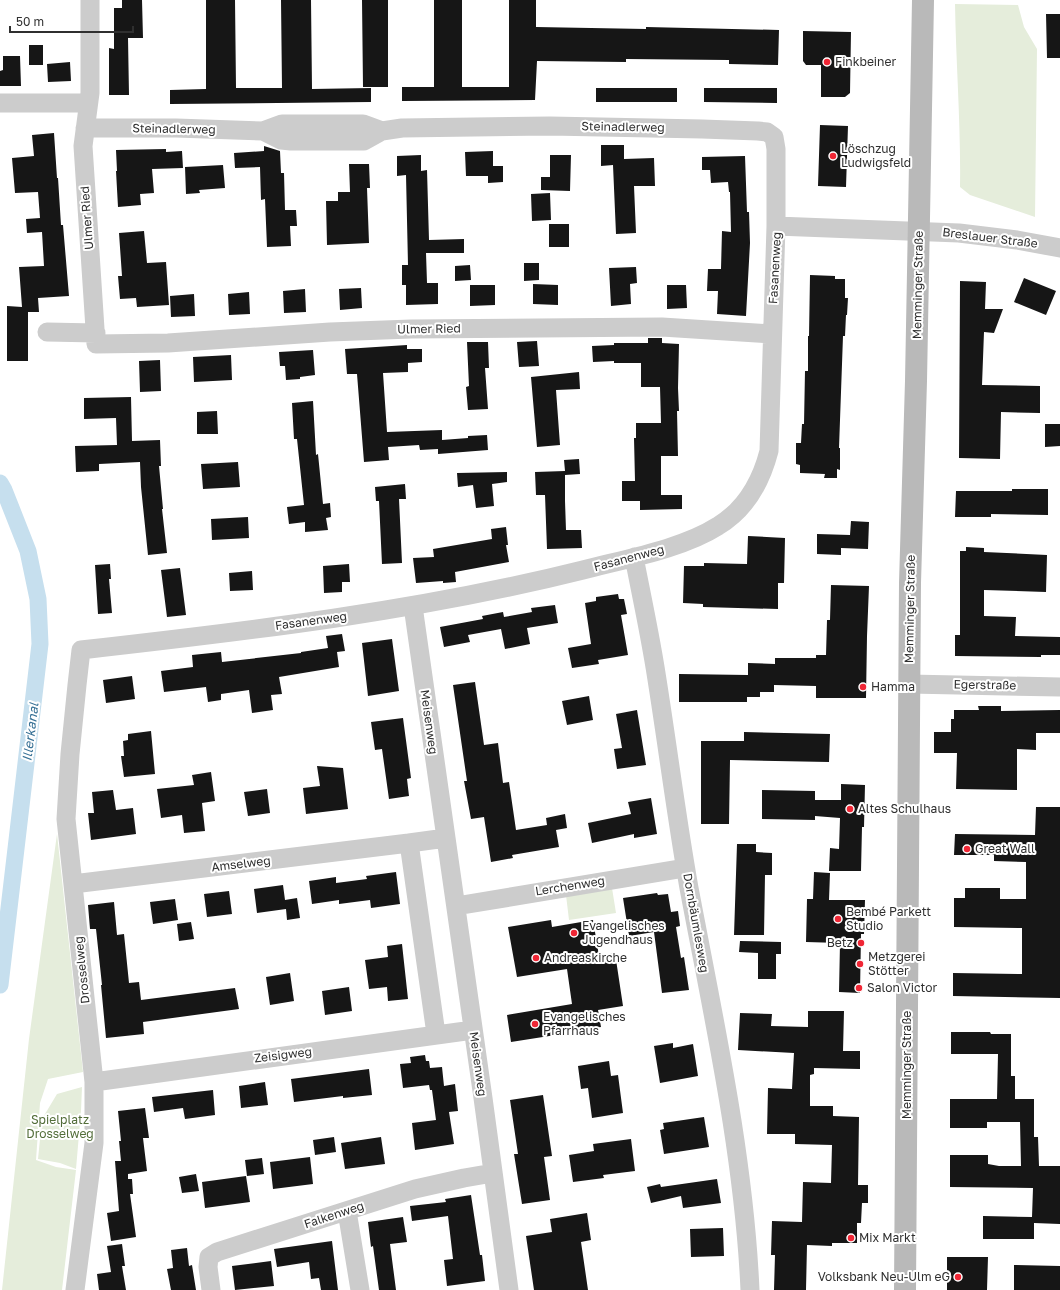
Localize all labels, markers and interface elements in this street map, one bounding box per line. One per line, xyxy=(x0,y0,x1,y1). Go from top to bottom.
scale bar xyxy=(10,8,133,34)
text: 50 m xyxy=(16,14,44,29)
place label: Finkbeiner xyxy=(835,54,896,69)
marker: Finkbeiner xyxy=(822,57,832,67)
street label: Steinadlerweg xyxy=(581,118,665,135)
street label: Steinadlerweg xyxy=(132,120,216,137)
place label: Löschzug Ludwigsfeld xyxy=(841,141,911,170)
marker: Löschzug Ludwigsfeld xyxy=(828,151,838,161)
street label: Ulmer Ried xyxy=(77,186,96,250)
street label: Breslauer Straße xyxy=(942,224,1039,251)
street label: Fasanenweg xyxy=(765,231,784,305)
street label: Memminger Straße xyxy=(909,231,926,339)
street label: Ulmer Ried xyxy=(397,320,461,337)
street label: Fasanenweg xyxy=(592,541,666,574)
street label: Memminger Straße xyxy=(901,555,918,663)
street label: Fasanenweg xyxy=(274,608,348,633)
street label: Egerstraße xyxy=(954,676,1016,693)
place label: Hamma xyxy=(871,679,915,694)
marker: Hamma xyxy=(858,682,868,692)
street label: Meisenweg xyxy=(418,689,441,755)
water label: Illerkanal xyxy=(18,701,42,762)
place label: Altes Schulhaus xyxy=(858,801,951,816)
marker: Altes Schulhaus xyxy=(845,804,855,814)
place label: Great Wall xyxy=(975,841,1035,856)
marker: Great Wall xyxy=(962,844,972,854)
street label: Amselweg xyxy=(210,852,271,875)
street label: Dornbäumlesweg xyxy=(680,872,713,974)
street label: Lerchenweg xyxy=(534,873,606,898)
place label: Bembé Parkett Studio xyxy=(846,904,931,933)
marker: Bembé Parkett Studio xyxy=(833,914,843,924)
place label: Evangelisches Jugendhaus xyxy=(582,918,665,947)
marker: Evangelisches Jugendhaus xyxy=(569,928,579,938)
place label: Betz xyxy=(827,935,853,950)
street label: Drosselweg xyxy=(71,936,92,1004)
marker: Betz xyxy=(856,938,866,948)
place label: Metzgerei Stötter xyxy=(868,949,926,978)
place label: Andreaskirche xyxy=(544,950,627,965)
marker: Andreaskirche xyxy=(531,953,541,963)
marker: Metzgerei Stötter xyxy=(855,959,865,969)
place label: Salon Victor xyxy=(867,980,938,995)
marker: Salon Victor xyxy=(854,983,864,993)
place label: Evangelisches Pfarrhaus xyxy=(543,1009,626,1038)
street label: Memminger Straße xyxy=(899,1011,914,1119)
marker: Evangelisches Pfarrhaus xyxy=(530,1019,540,1029)
street label: Meisenweg xyxy=(467,1031,490,1097)
street label: Zeisigweg xyxy=(253,1044,313,1065)
park label: Spielplatz Drosselweg xyxy=(26,1112,94,1141)
street label: Falkenweg xyxy=(302,1198,366,1231)
place label: Mix Markt xyxy=(859,1230,916,1245)
marker: Mix Markt xyxy=(846,1233,856,1243)
place label: Volksbank Neu-Ulm eG xyxy=(818,1269,950,1284)
marker: Volksbank Neu-Ulm eG xyxy=(953,1272,963,1282)

